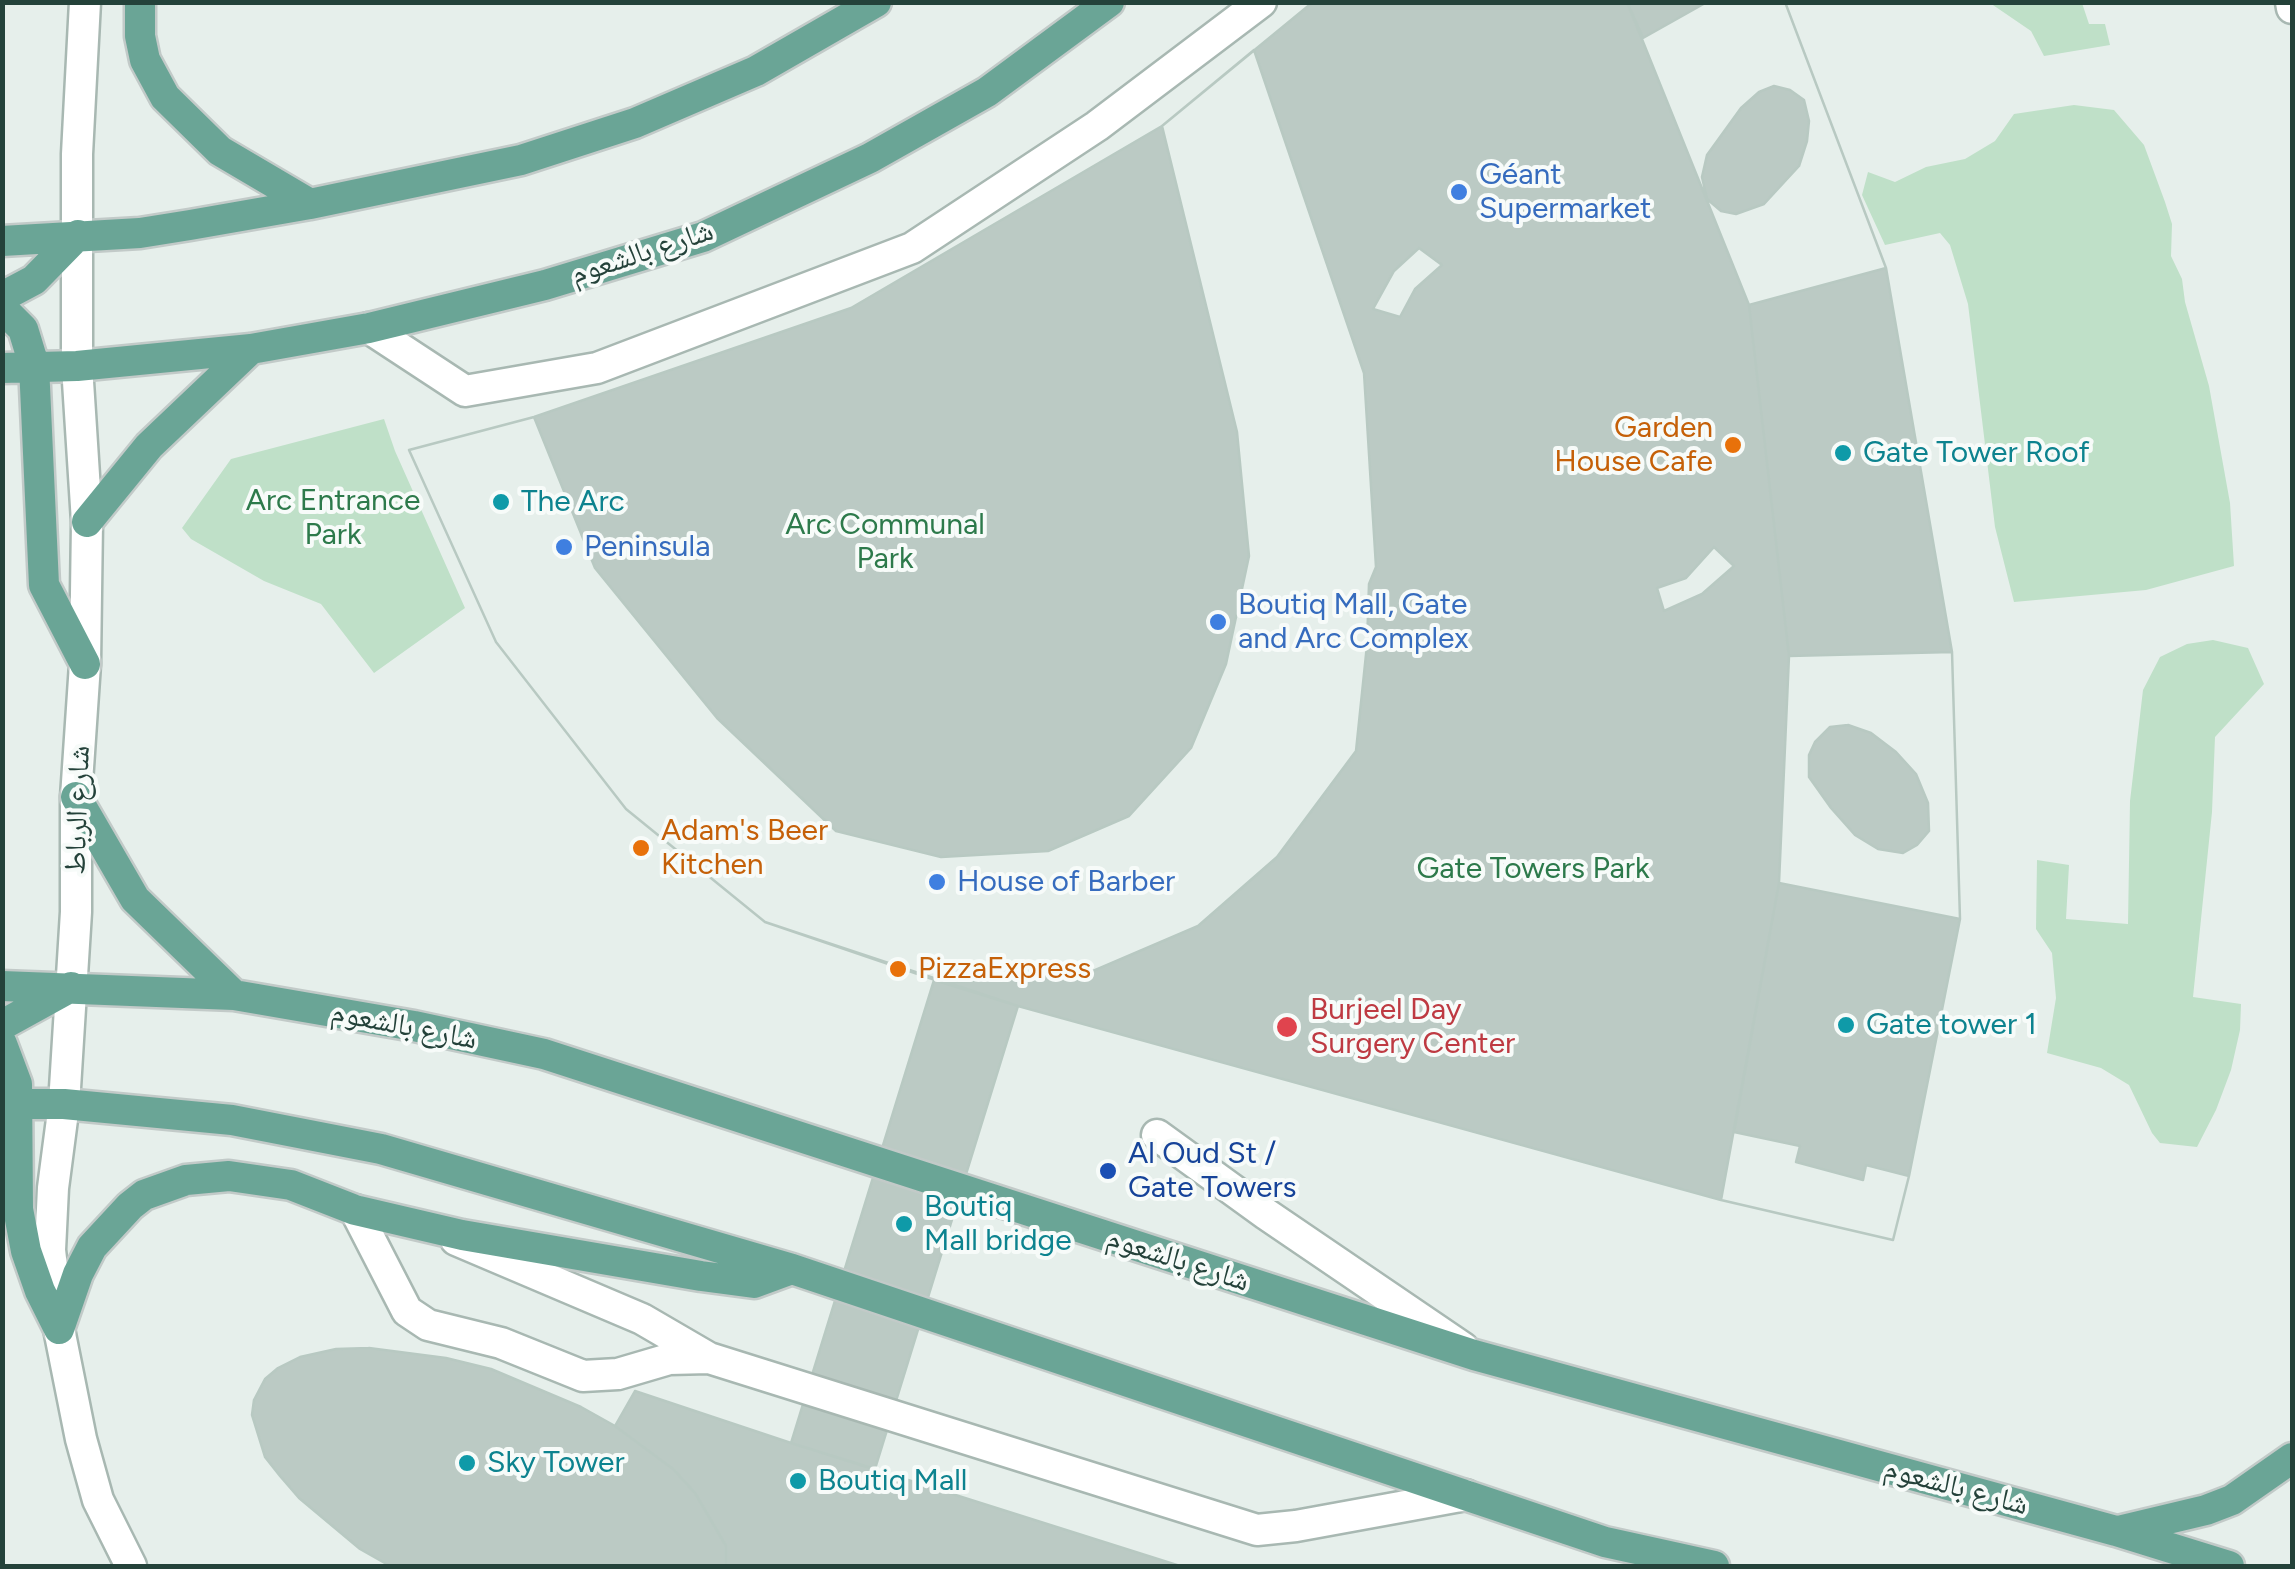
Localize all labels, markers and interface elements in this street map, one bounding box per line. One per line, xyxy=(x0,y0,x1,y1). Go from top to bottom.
place label: Géant Supermarket xyxy=(1479,157,1651,228)
marker: Géant Supermarket xyxy=(1448,181,1470,203)
street label: شارع بالشعوم xyxy=(566,213,718,293)
place label: Garden House Cafe xyxy=(1554,410,1713,480)
marker: Garden House Cafe xyxy=(1722,434,1744,456)
place label: Gate Tower Roof xyxy=(1863,435,2090,471)
marker: Gate Tower Roof xyxy=(1832,442,1854,464)
park label: Arc Entrance Park xyxy=(246,483,420,554)
place label: The Arc xyxy=(521,484,625,520)
marker: The Arc xyxy=(490,491,512,513)
park label: Arc Communal Park xyxy=(785,507,985,578)
place label: Peninsula xyxy=(584,529,711,565)
marker: Peninsula xyxy=(553,536,575,558)
place label: Boutiq Mall, Gate and Arc Complex xyxy=(1238,587,1468,658)
marker: Boutiq Mall, Gate and Arc Complex xyxy=(1207,611,1229,633)
street label: شارع الرباط xyxy=(58,745,98,875)
place label: Adam's Beer Kitchen xyxy=(661,813,828,884)
marker: Adam's Beer Kitchen xyxy=(630,837,652,859)
park label: Gate Towers Park xyxy=(1416,851,1650,887)
place label: House of Barber xyxy=(957,864,1175,900)
marker: House of Barber xyxy=(926,871,948,893)
place label: PizzaExpress xyxy=(918,951,1091,987)
marker: PizzaExpress xyxy=(887,958,909,980)
place label: Burjeel Day Surgery Center xyxy=(1310,992,1515,1062)
street label: شارع بالشعوم xyxy=(328,994,480,1058)
place label: Gate tower 1 xyxy=(1866,1007,2037,1043)
marker: Burjeel Day Surgery Center xyxy=(1274,1014,1300,1040)
marker: Gate tower 1 xyxy=(1835,1014,1857,1036)
place label: Al Oud St / Gate Towers xyxy=(1128,1136,1297,1206)
marker: Al Oud St / Gate Towers xyxy=(1097,1160,1119,1182)
place label: Boutiq Mall bridge xyxy=(924,1189,1072,1260)
marker: Boutiq Mall bridge xyxy=(893,1213,915,1235)
street label: شارع بالشعوم xyxy=(1102,1220,1254,1300)
place label: Sky Tower xyxy=(487,1445,625,1481)
street label: شارع بالشعوم xyxy=(1880,1451,2032,1523)
marker: Sky Tower xyxy=(456,1452,478,1474)
place label: Boutiq Mall xyxy=(818,1463,967,1499)
marker: Boutiq Mall xyxy=(787,1470,809,1492)

